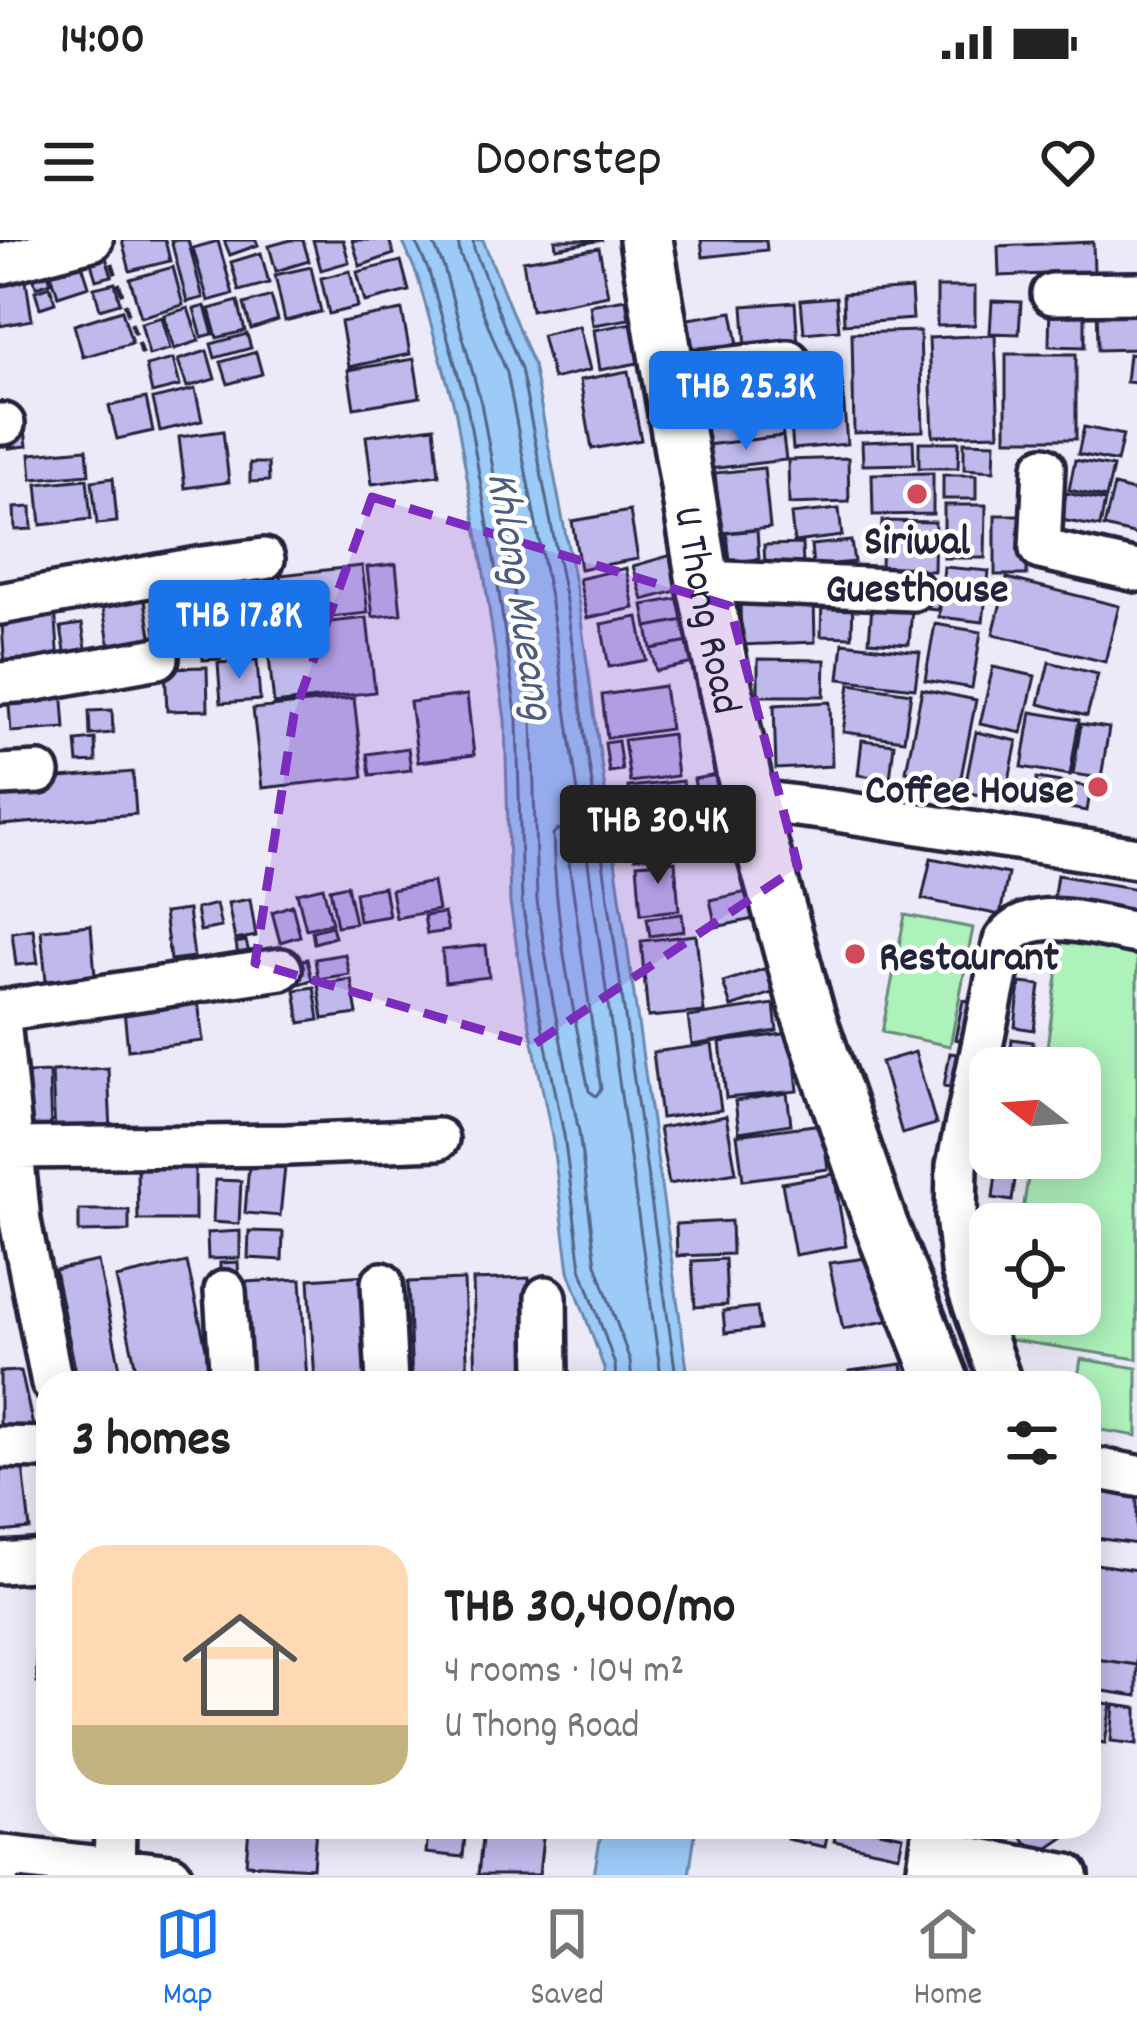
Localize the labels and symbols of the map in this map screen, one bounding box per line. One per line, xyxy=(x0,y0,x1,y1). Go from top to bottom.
pin: THB 25.3K xyxy=(609,351,883,453)
water label: Khlong Mueang xyxy=(466,468,568,726)
marker: Siriwal Guesthouse xyxy=(904,481,930,507)
street label: U Thong Road xyxy=(654,502,753,720)
place label: Siriwal Guesthouse xyxy=(825,515,1009,623)
pin: THB 17.8K xyxy=(102,580,376,682)
place label: Coffee House xyxy=(865,764,1074,824)
marker: Coffee House xyxy=(1085,774,1111,800)
pin: THB 30.4K xyxy=(521,785,795,887)
place label: Restaurant xyxy=(879,931,1060,991)
marker: Restaurant xyxy=(842,941,868,967)
north arrow xyxy=(969,1047,1101,1179)

